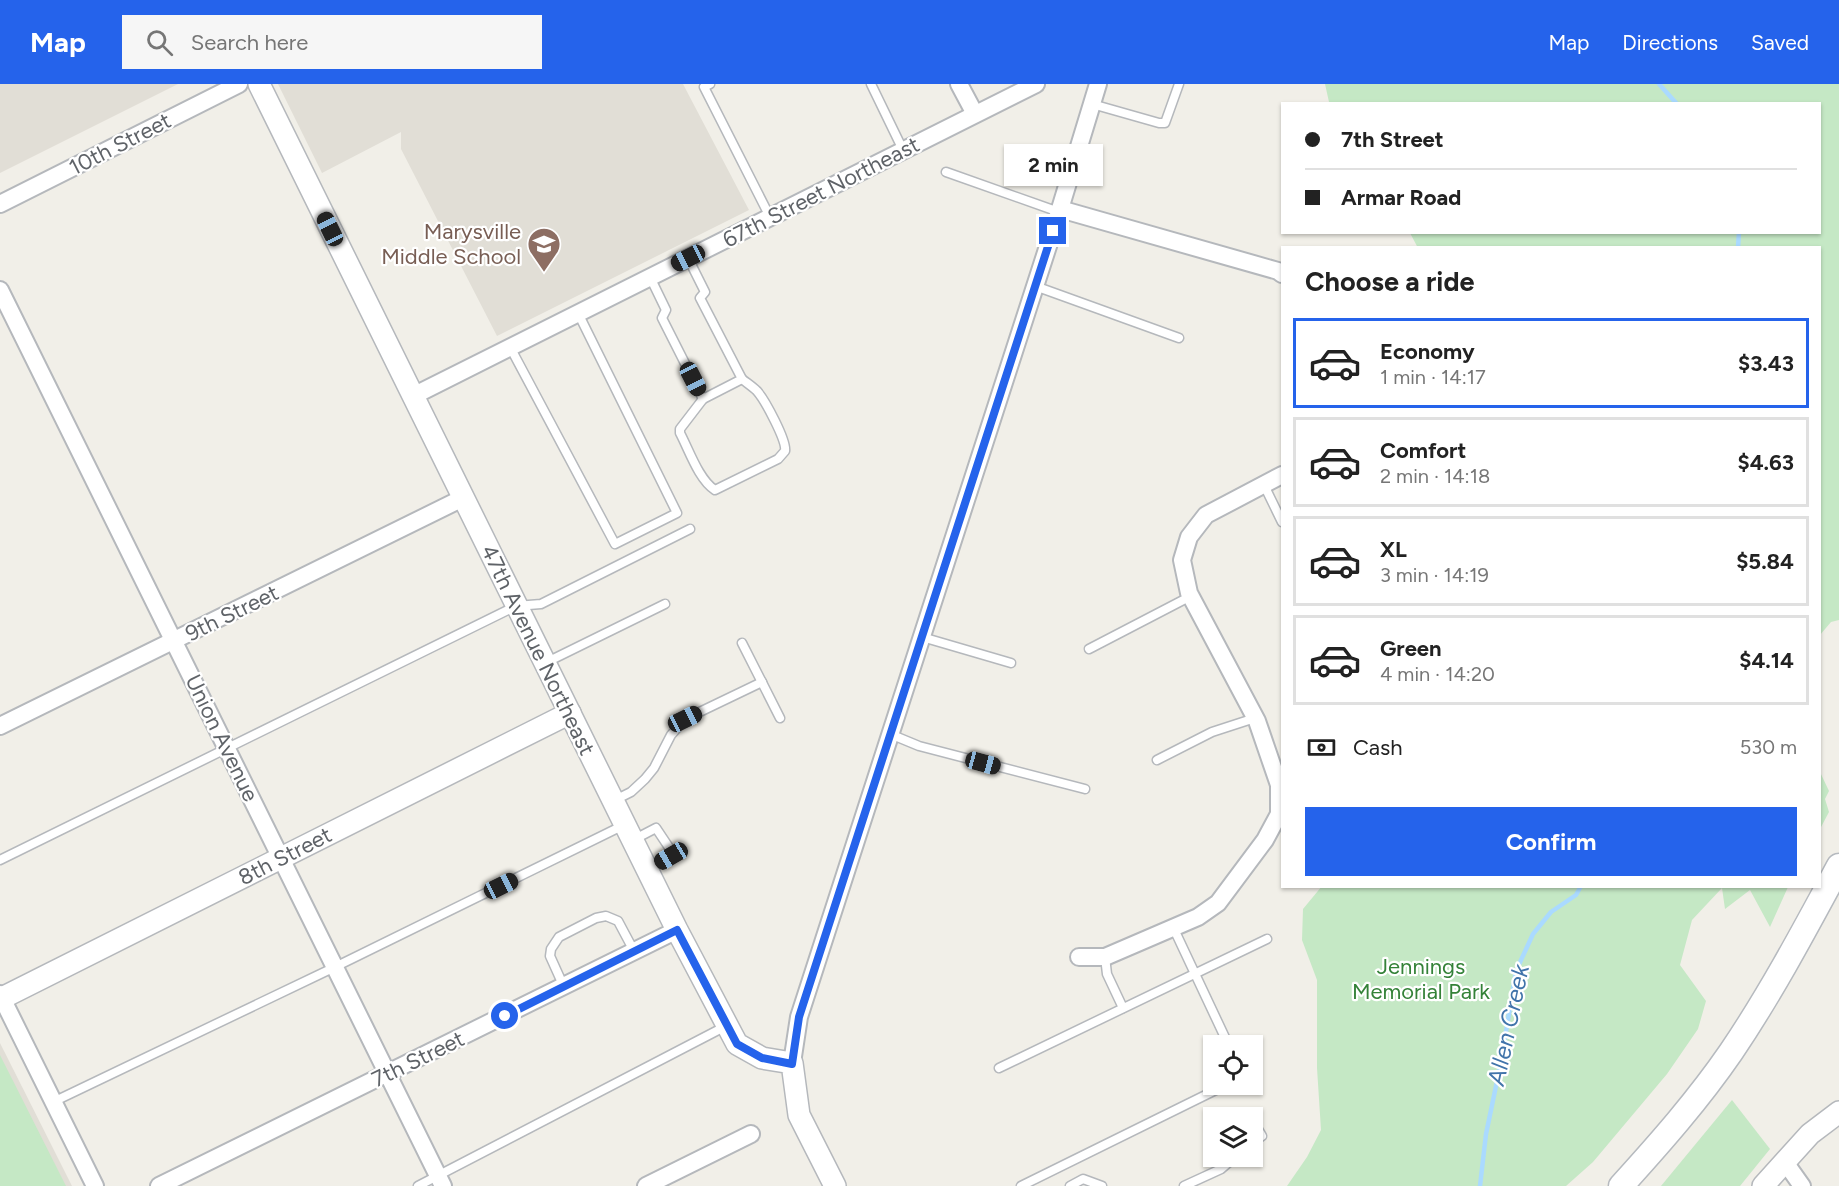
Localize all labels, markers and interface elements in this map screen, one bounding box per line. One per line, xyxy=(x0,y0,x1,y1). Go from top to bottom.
search box xyxy=(122,15,542,69)
text: Map xyxy=(30,25,86,59)
icon: search xyxy=(143,26,176,59)
text: Search here xyxy=(191,29,308,56)
text: Map xyxy=(1548,30,1589,55)
text: Directions xyxy=(1622,30,1718,55)
text: Saved xyxy=(1751,30,1809,55)
street label: 10th Street xyxy=(64,107,176,181)
text: 7th Street xyxy=(1341,126,1444,153)
street label: 67th Street Northeast xyxy=(718,131,924,253)
callout: 2 min xyxy=(1004,144,1102,186)
text: 2 min xyxy=(1028,153,1079,177)
text: Armar Road xyxy=(1341,184,1461,211)
car xyxy=(314,209,346,249)
route end xyxy=(1039,217,1066,244)
place label: Marysville Middle School xyxy=(381,218,521,270)
school or university icon: Marysville Middle School xyxy=(526,226,562,273)
car xyxy=(668,242,708,274)
text: Choose a ride xyxy=(1305,265,1474,298)
icon: car xyxy=(1308,336,1362,390)
text: Economy xyxy=(1380,338,1475,365)
text: $3.43 xyxy=(1738,350,1794,377)
car xyxy=(677,359,709,399)
text: 1 min · 14:17 xyxy=(1380,365,1486,389)
icon: car xyxy=(1308,435,1362,489)
text: Comfort xyxy=(1380,437,1466,464)
text: $4.63 xyxy=(1737,449,1794,476)
text: 2 min · 14:18 xyxy=(1380,464,1490,488)
icon: car xyxy=(1308,534,1362,588)
text: XL xyxy=(1380,536,1407,563)
street label: 47th Avenue Northeast xyxy=(475,540,601,760)
text: $5.84 xyxy=(1736,548,1794,575)
text: 3 min · 14:19 xyxy=(1380,563,1489,587)
street label: 9th Street xyxy=(181,579,283,647)
icon: car xyxy=(1308,633,1362,687)
text: Green xyxy=(1380,635,1442,662)
text: $4.14 xyxy=(1739,647,1794,674)
text: 4 min · 14:20 xyxy=(1380,662,1495,686)
street label: Union Avenue xyxy=(180,670,264,806)
car xyxy=(665,703,705,735)
icon: cash xyxy=(1305,731,1338,764)
text: Cash xyxy=(1353,734,1403,761)
text: 530 m xyxy=(1740,735,1797,759)
car xyxy=(963,750,1003,776)
button: Confirm xyxy=(1305,807,1797,876)
street label: 8th Street xyxy=(234,821,336,891)
car xyxy=(651,839,691,873)
car xyxy=(481,870,521,902)
park label: Jennings Memorial Park xyxy=(1352,953,1490,1005)
water label: Allen Creek xyxy=(1481,961,1535,1089)
route start xyxy=(491,1002,518,1029)
street label: 7th Street xyxy=(367,1025,469,1093)
map controls xyxy=(1203,1035,1263,1167)
button: locate xyxy=(1203,1035,1263,1095)
button: layers xyxy=(1203,1107,1263,1167)

